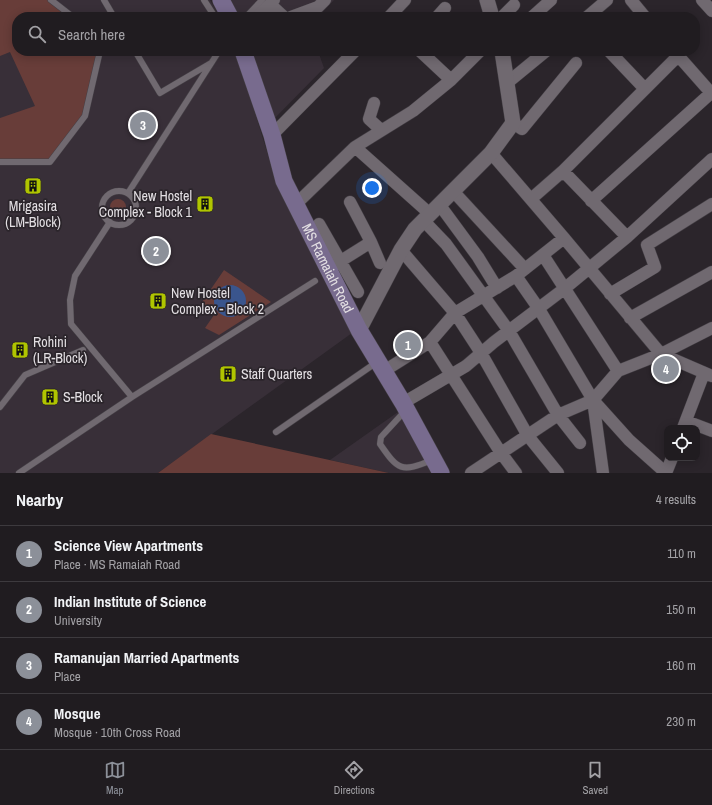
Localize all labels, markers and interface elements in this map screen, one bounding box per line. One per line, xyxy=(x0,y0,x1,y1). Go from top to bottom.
search box xyxy=(12,12,700,56)
icon: search xyxy=(26,23,48,45)
text: Search here xyxy=(58,24,125,45)
pin: 3 xyxy=(130,110,156,140)
building icon: Mrigasira (LM-Block) xyxy=(23,176,43,196)
your location xyxy=(362,178,382,198)
place label: New Hostel Complex - Block 1 xyxy=(99,187,193,221)
building icon: New Hostel Complex - Block 1 xyxy=(195,194,215,214)
place label: Mrigasira (LM-Block) xyxy=(5,197,61,231)
street label: MS Ramaiah Road xyxy=(298,220,358,316)
pin: 2 xyxy=(143,236,169,266)
place label: New Hostel Complex - Block 2 xyxy=(171,284,264,318)
building icon: New Hostel Complex - Block 2 xyxy=(148,291,168,311)
pin: 1 xyxy=(395,330,421,360)
place label: Rohini (LR-Block) xyxy=(33,333,87,367)
building icon: Rohini (LR-Block) xyxy=(10,340,30,360)
pin: 4 xyxy=(653,354,679,384)
building icon: Staff Quarters xyxy=(218,364,238,384)
place label: Staff Quarters xyxy=(241,365,313,383)
building icon: S-Block xyxy=(40,387,60,407)
place label: S-Block xyxy=(63,388,103,406)
map controls xyxy=(664,425,700,461)
button: locate xyxy=(664,425,700,461)
text: Nearby xyxy=(16,488,63,511)
text: 4 results xyxy=(656,491,696,508)
text: Science View Apartments xyxy=(54,535,203,556)
text: 1 xyxy=(26,545,32,562)
text: 110 m xyxy=(667,545,696,562)
text: Place · MS Ramaiah Road xyxy=(54,556,180,573)
text: Indian Institute of Science xyxy=(54,591,206,612)
text: 2 xyxy=(26,601,32,618)
text: 150 m xyxy=(666,601,696,618)
text: University xyxy=(54,612,102,629)
text: Ramanujan Married Apartments xyxy=(54,647,239,668)
text: 3 xyxy=(26,657,32,674)
text: 160 m xyxy=(666,657,696,674)
text: Place xyxy=(54,668,81,685)
text: Mosque xyxy=(54,703,100,724)
text: 4 xyxy=(26,713,32,730)
text: 230 m xyxy=(666,713,696,730)
text: Mosque · 10th Cross Road xyxy=(54,724,181,741)
tab: Map xyxy=(104,759,126,797)
tab: Directions xyxy=(334,759,375,797)
tab: Saved xyxy=(583,759,608,797)

